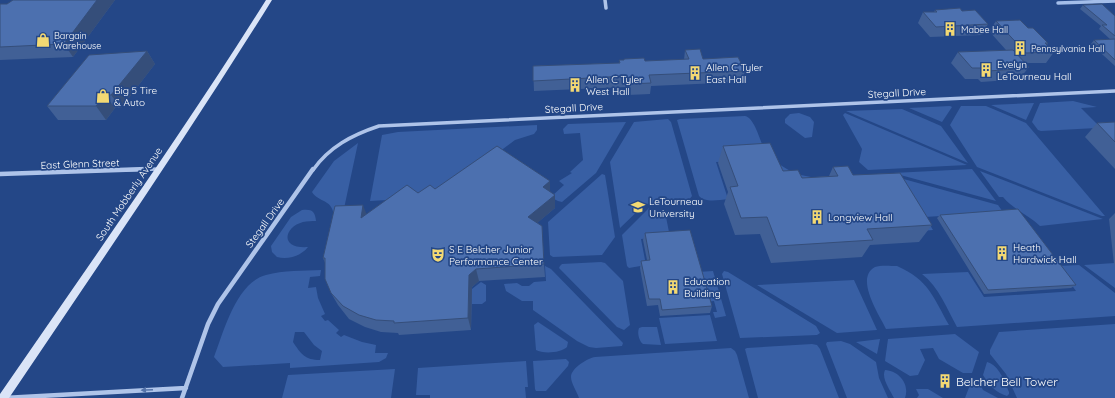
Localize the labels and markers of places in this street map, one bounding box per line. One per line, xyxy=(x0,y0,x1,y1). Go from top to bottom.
building icon: Mabee Hall xyxy=(942,21,958,37)
place label: Mabee Hall xyxy=(961,24,1008,35)
place label: Bargain Warehouse xyxy=(54,30,101,51)
shop icon: Bargain Warehouse xyxy=(35,32,51,48)
building icon: Pennsylvania Hall xyxy=(1012,40,1028,56)
place label: Pennsylvania Hall xyxy=(1031,43,1104,54)
place label: Evelyn LeTourneau Hall xyxy=(997,58,1072,83)
place label: Allen C Tyler East Hall xyxy=(706,61,763,86)
building icon: Evelyn LeTourneau Hall xyxy=(978,62,994,78)
building icon: Allen C Tyler East Hall xyxy=(687,65,703,81)
place label: Allen C Tyler West Hall xyxy=(586,73,643,98)
building icon: Allen C Tyler West Hall xyxy=(567,77,583,93)
place label: Big 5 Tire & Auto xyxy=(114,84,158,109)
shop icon: Big 5 Tire & Auto xyxy=(95,88,111,104)
place label: LeTourneau University xyxy=(649,195,703,220)
school or university icon: LeTourneau University xyxy=(630,199,646,215)
building icon: Longview Hall xyxy=(809,209,825,225)
place label: Longview Hall xyxy=(828,211,893,224)
place label: Heath Hardwick Hall xyxy=(1013,241,1077,266)
place label: S E Belcher Junior Performance Center xyxy=(449,243,543,268)
building icon: Heath Hardwick Hall xyxy=(994,245,1010,261)
theatre icon: S E Belcher Junior Performance Center xyxy=(430,247,446,263)
place label: Education Building xyxy=(684,275,730,300)
building icon: Education Building xyxy=(665,279,681,295)
building icon: Belcher Bell Tower xyxy=(937,373,953,389)
place label: Belcher Bell Tower xyxy=(956,374,1058,389)

